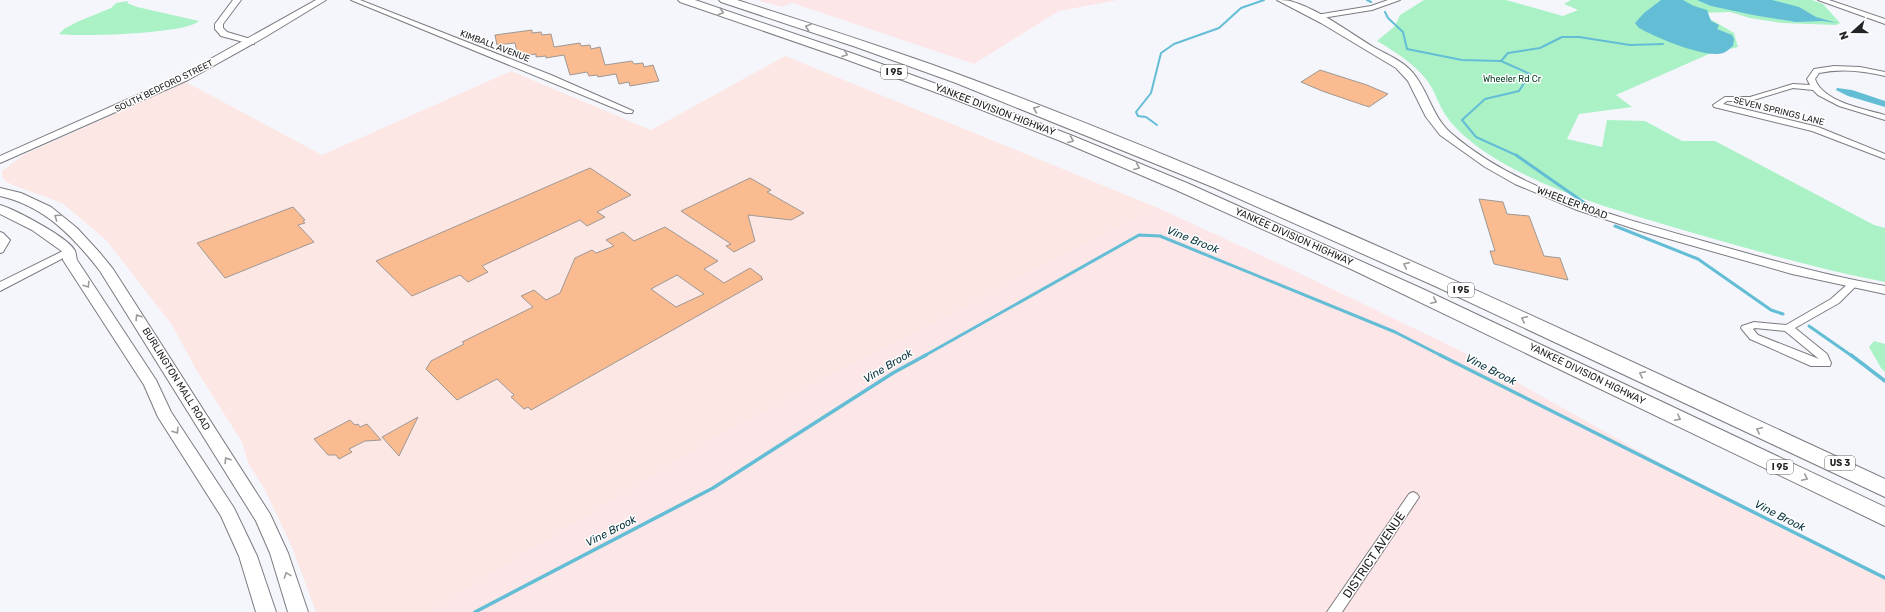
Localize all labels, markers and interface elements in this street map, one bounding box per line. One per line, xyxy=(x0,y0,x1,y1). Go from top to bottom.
one-way arrow xyxy=(718,7,725,16)
north arrow xyxy=(1833,12,1873,52)
one-way arrow xyxy=(805,23,812,32)
street label: KIMBALL AVENUE xyxy=(459,28,531,64)
text: N xyxy=(1837,29,1852,41)
one-way arrow xyxy=(841,49,848,57)
street label: SOUTH BEDFORD STREET xyxy=(113,58,215,114)
road number: I 95 xyxy=(881,65,907,79)
park label: Wheeler Rd Cr xyxy=(1483,74,1542,84)
street label: YANKEE DIVISION HIGHWAY xyxy=(933,81,1057,139)
street label: SEVEN SPRINGS LANE xyxy=(1732,95,1826,127)
one-way arrow xyxy=(1032,106,1040,114)
one-way arrow xyxy=(1066,135,1074,143)
one-way arrow xyxy=(1133,163,1140,171)
street label: WHEELER ROAD xyxy=(1535,184,1609,222)
street label: YANKEE DIVISION HIGHWAY xyxy=(1233,205,1355,269)
one-way arrow xyxy=(54,214,61,222)
water label: Vine Brook xyxy=(1165,224,1221,256)
one-way arrow xyxy=(1402,262,1410,270)
one-way arrow xyxy=(82,280,89,287)
road number: I 95 xyxy=(1448,283,1474,297)
one-way arrow xyxy=(1430,296,1438,304)
one-way arrow xyxy=(135,314,142,321)
one-way arrow xyxy=(1521,316,1528,324)
street label: BURLINGTON MALL ROAD xyxy=(139,325,213,433)
street label: YANKEE DIVISION HIGHWAY xyxy=(1527,341,1648,408)
water label: Vine Brook xyxy=(861,346,915,386)
water label: Vine Brook xyxy=(1463,352,1519,388)
one-way arrow xyxy=(1638,371,1646,379)
one-way arrow xyxy=(1673,413,1681,421)
one-way arrow xyxy=(172,427,179,434)
one-way arrow xyxy=(1756,427,1764,435)
road number: US 3 xyxy=(1825,456,1855,470)
one-way arrow xyxy=(224,457,232,464)
road number: I 95 xyxy=(1767,460,1793,474)
one-way arrow xyxy=(1801,473,1808,481)
water label: Vine Brook xyxy=(1752,498,1808,534)
street label: DISTRICT AVENUE xyxy=(1340,509,1408,601)
water label: Vine Brook xyxy=(583,513,639,549)
one-way arrow xyxy=(283,571,291,578)

